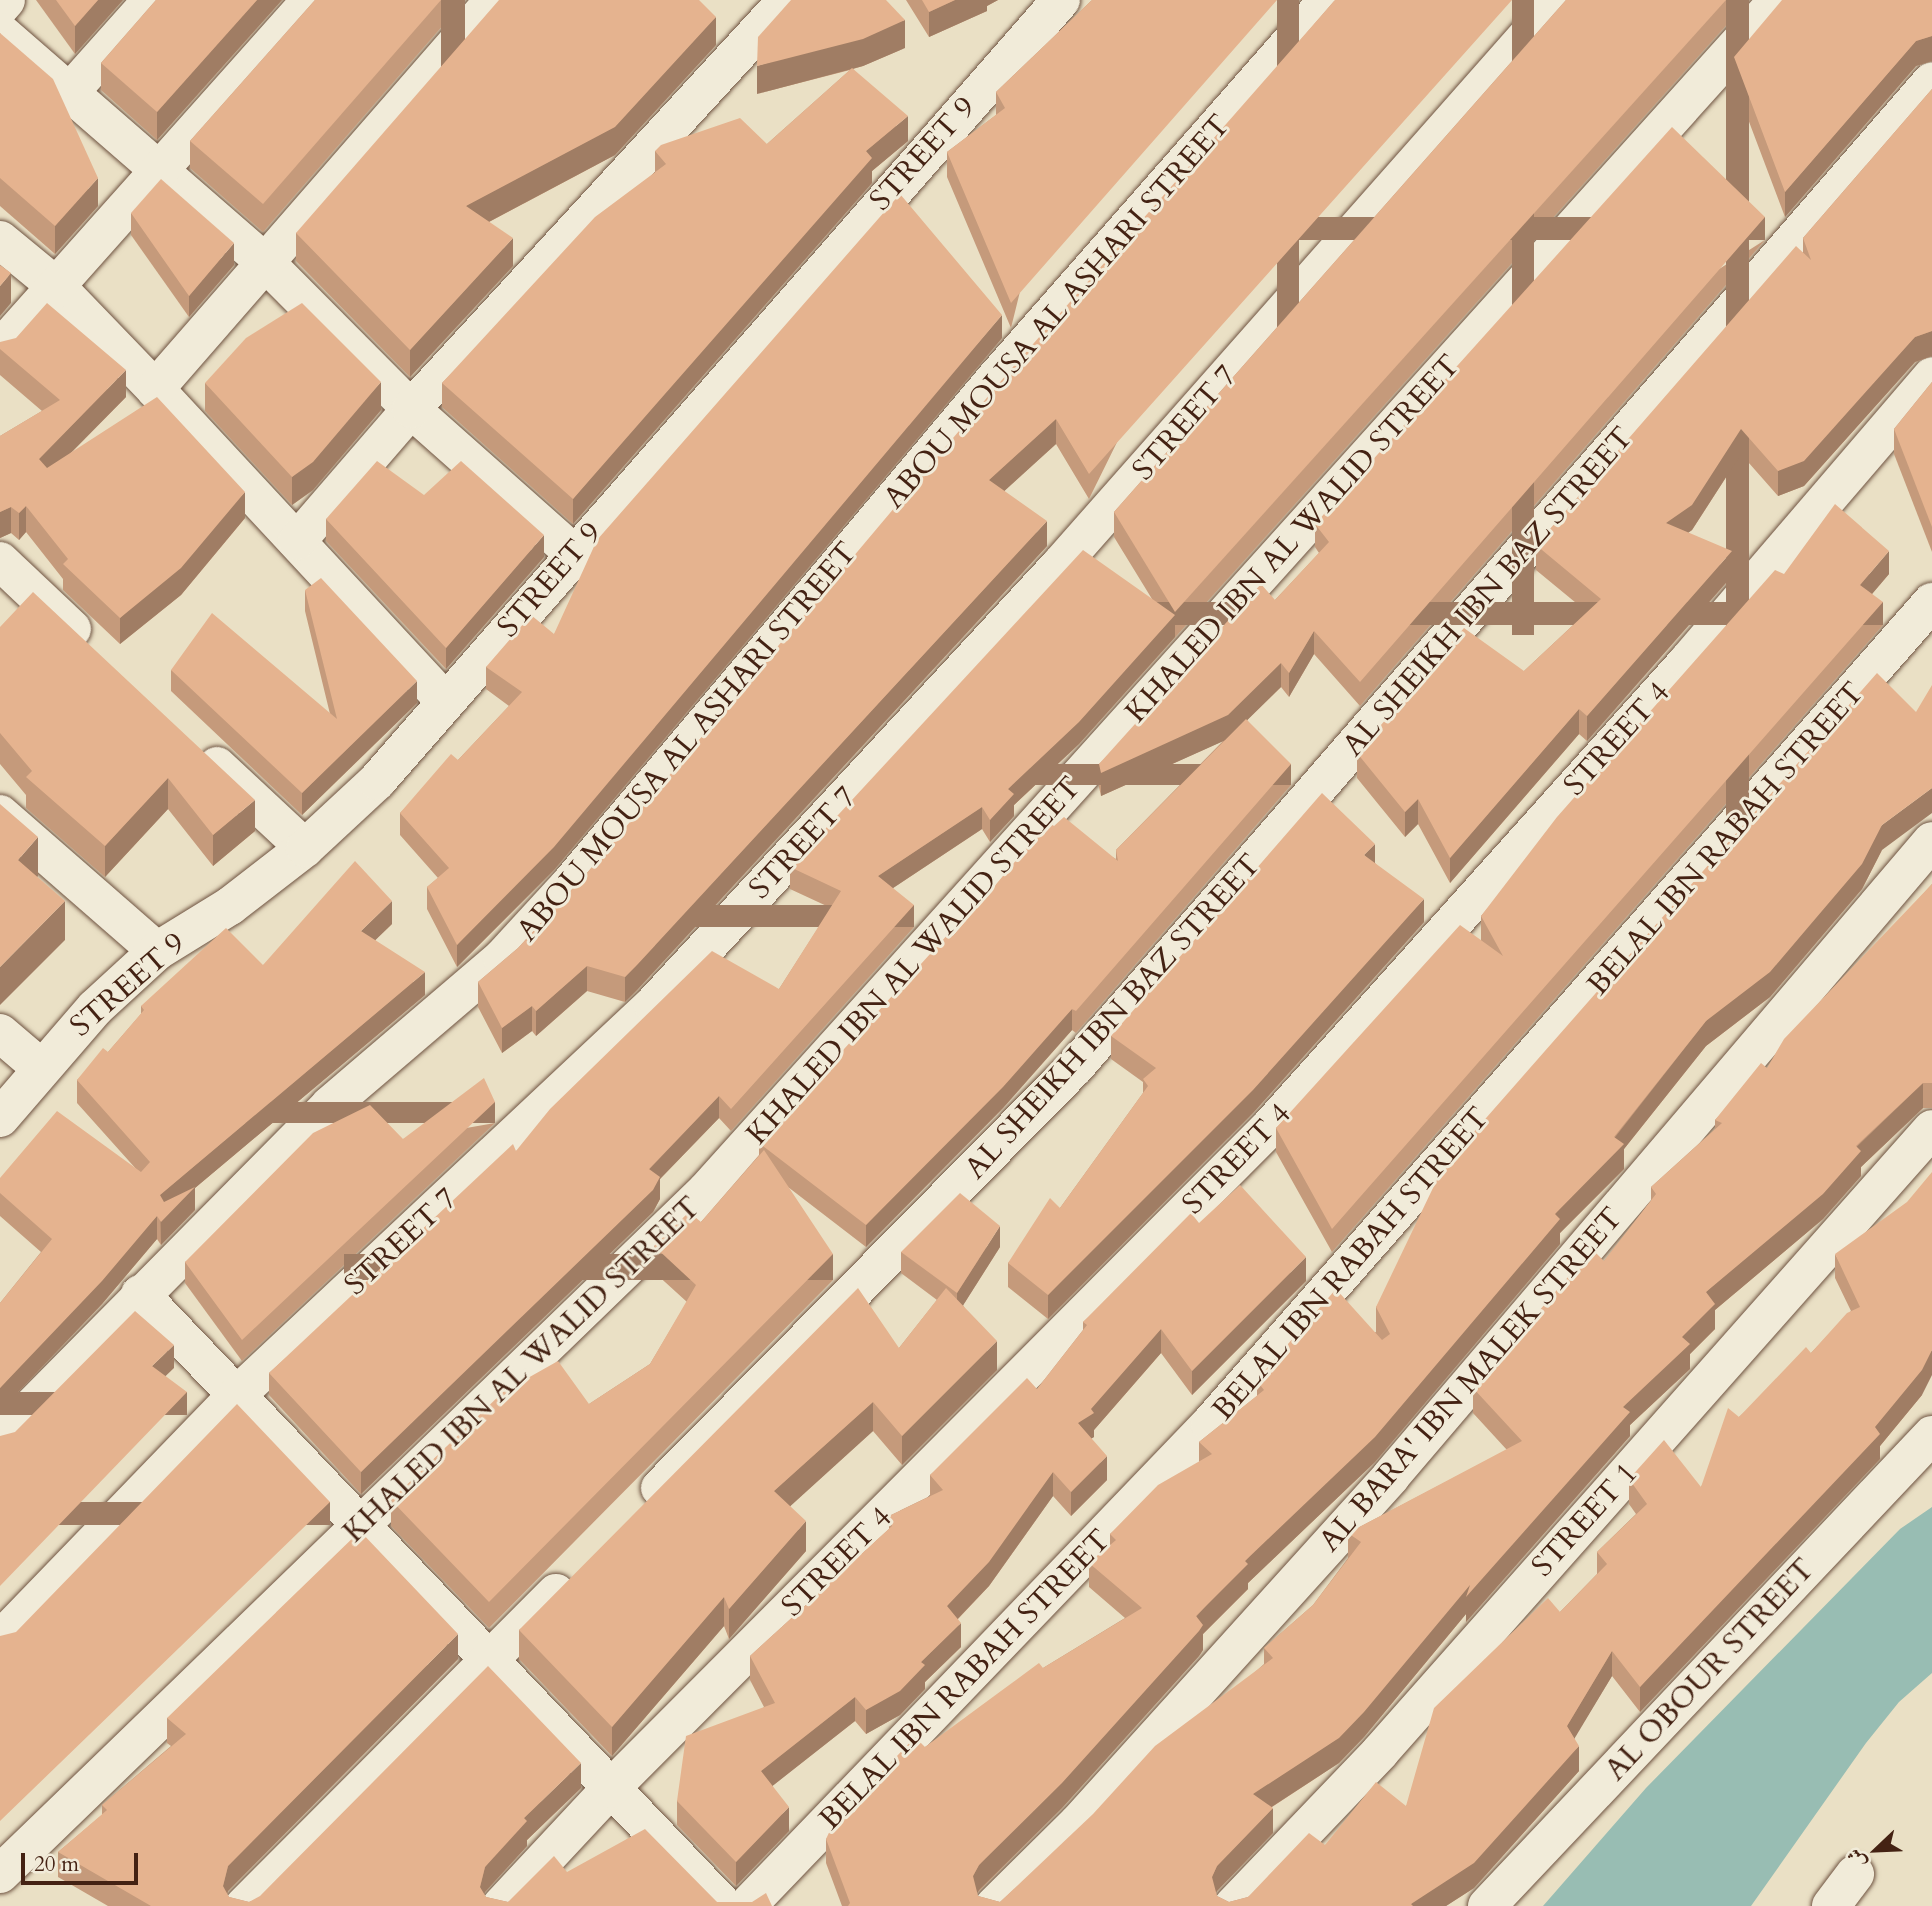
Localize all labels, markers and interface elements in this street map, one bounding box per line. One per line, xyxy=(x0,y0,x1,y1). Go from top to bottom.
street label: STREET 9 xyxy=(863,90,983,218)
street label: ABOU MOUSA AL ASHARI STREET xyxy=(876,108,1238,516)
street label: KHALED IBN AL WALID STREET xyxy=(1118,348,1468,730)
street label: STREET 7 xyxy=(1125,358,1245,488)
street label: AL SHEIKH IBN BAZ STREET xyxy=(1335,420,1641,764)
street label: STREET 9 xyxy=(490,515,610,645)
street label: ABOU MOUSA AL ASHARI STREET xyxy=(509,535,865,949)
street label: STREET 4 xyxy=(1557,675,1677,803)
street label: BELAL IBN RABAH STREET xyxy=(1580,675,1872,1003)
street label: KHALED IBN AL WALID STREET xyxy=(739,770,1089,1152)
street label: STREET 7 xyxy=(742,779,864,907)
street label: AL SHEIKH IBN BAZ STREET xyxy=(958,847,1268,1187)
street label: STREET 9 xyxy=(63,925,193,1045)
street label: STREET 4 xyxy=(1175,1096,1299,1222)
street label: BELAL IBN RABAH STREET xyxy=(1205,1100,1497,1428)
street label: STREET 7 xyxy=(337,1181,465,1303)
street label: KHALED IBN AL WALID STREET xyxy=(336,1190,708,1550)
street label: AL BARA' IBN MALEK STREET xyxy=(1312,1201,1630,1559)
street label: STREET 1 xyxy=(1525,1456,1645,1584)
street label: STREET 4 xyxy=(775,1500,899,1624)
street label: BELAL IBN RABAH STREET xyxy=(812,1523,1118,1837)
street label: AL OBOUR STREET xyxy=(1598,1552,1822,1788)
north arrow xyxy=(1841,1815,1911,1885)
scale bar xyxy=(24,1840,142,1884)
text: ش xyxy=(1841,1844,1872,1872)
text: 20 m xyxy=(34,1850,79,1879)

